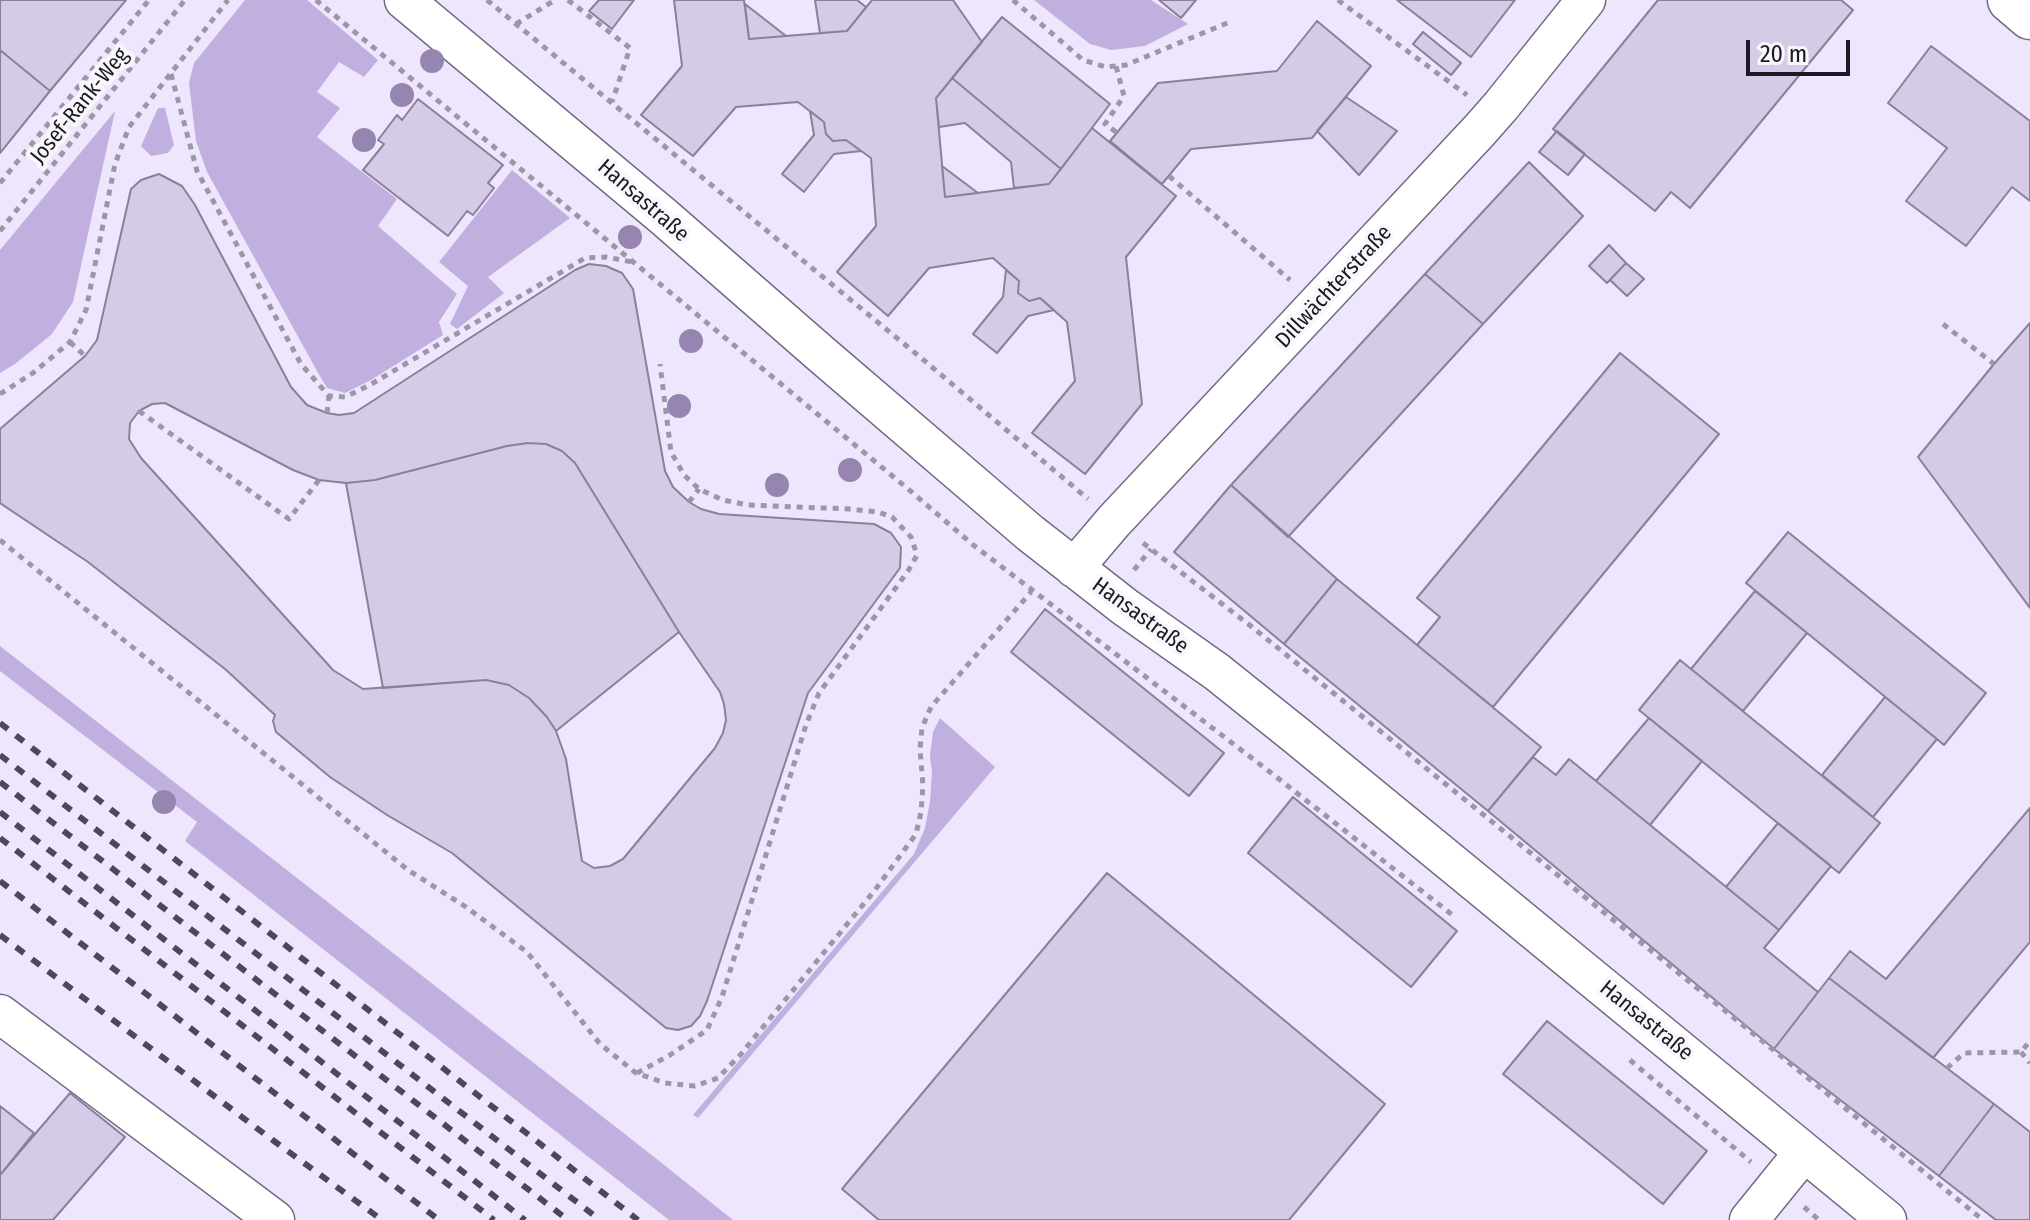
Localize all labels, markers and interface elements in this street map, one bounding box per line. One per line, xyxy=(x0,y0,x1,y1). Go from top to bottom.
scale bar xyxy=(1750,24,1854,74)
text: 20 m xyxy=(1760,40,1807,68)
street label: Josef-Rank-Weg xyxy=(25,43,135,169)
street label: Hansastraße xyxy=(592,154,694,248)
street label: Dillwächterstraße xyxy=(1270,220,1398,354)
street label: Hansastraße xyxy=(1087,572,1193,660)
street label: Hansastraße xyxy=(1594,975,1698,1067)

